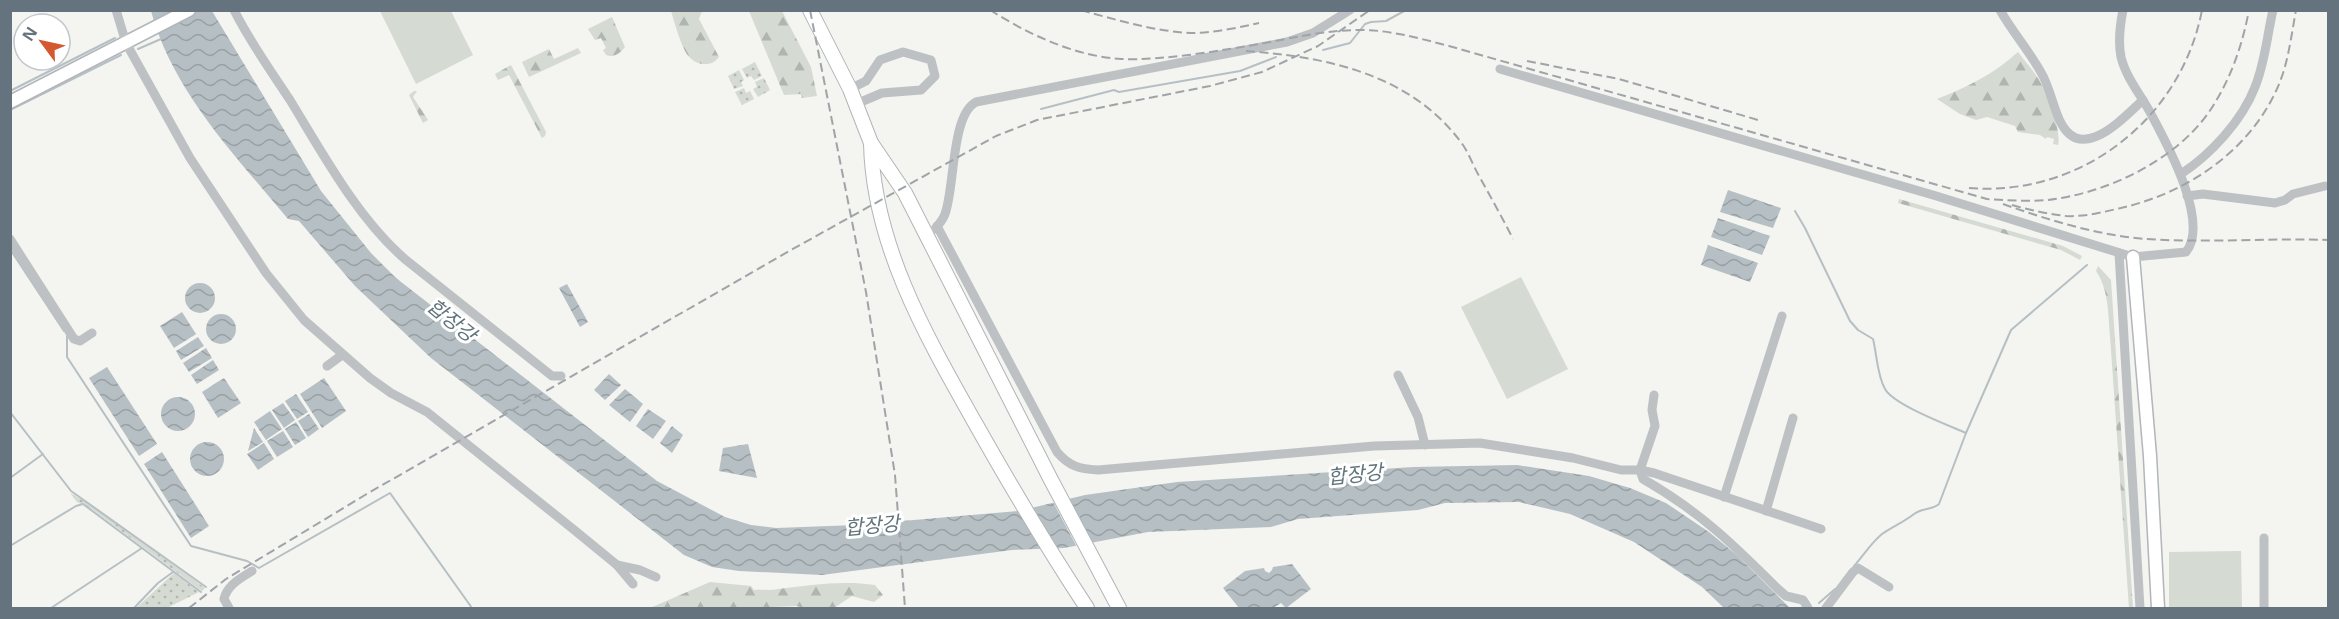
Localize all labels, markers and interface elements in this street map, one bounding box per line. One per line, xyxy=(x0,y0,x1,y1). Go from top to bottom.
north arrow xyxy=(12,12,72,72)
text: N xyxy=(17,22,42,45)
water label: 합장강 xyxy=(422,292,484,349)
water label: 합장강 xyxy=(1326,457,1386,490)
water label: 합장강 xyxy=(843,509,903,541)

